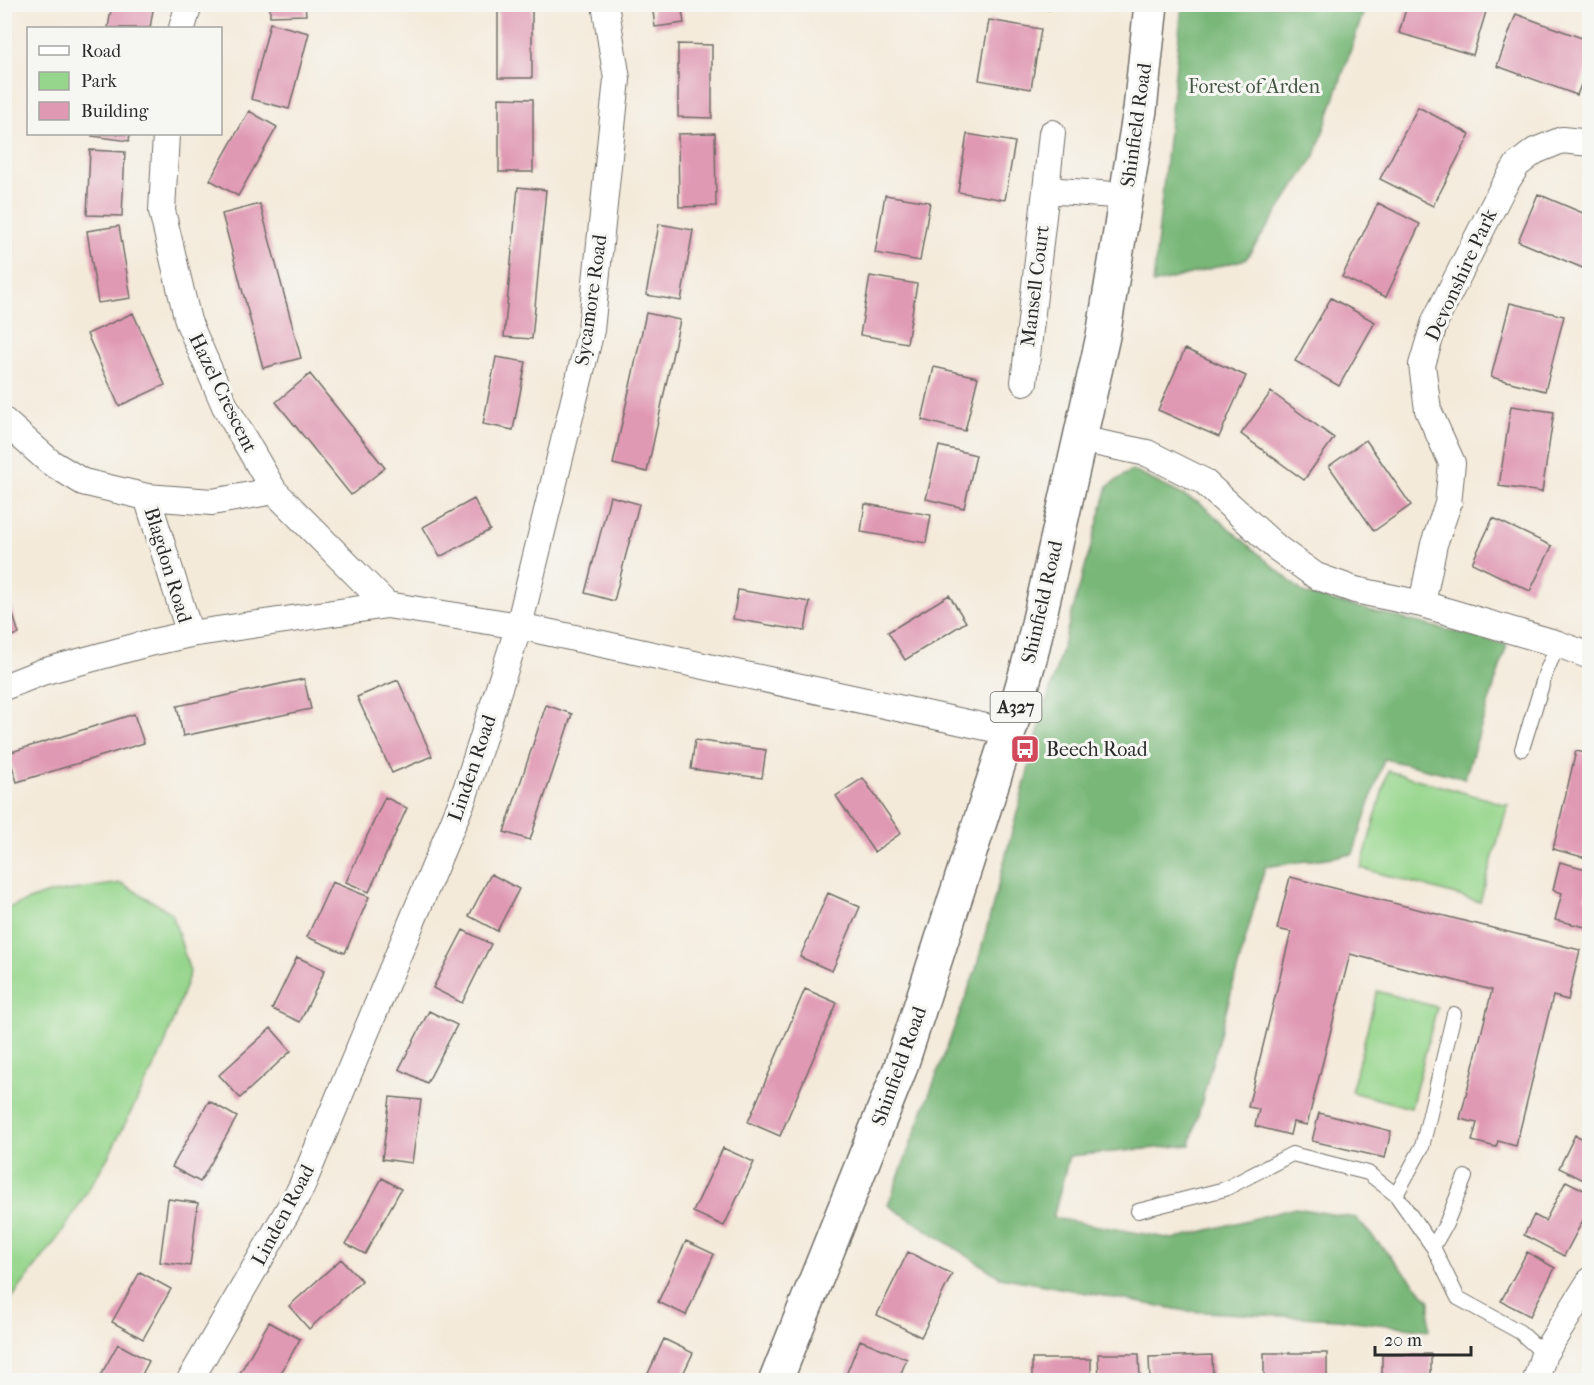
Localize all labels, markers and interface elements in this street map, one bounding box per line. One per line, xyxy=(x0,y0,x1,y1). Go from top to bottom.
legend xyxy=(27,27,222,135)
text: Road xyxy=(81,41,121,62)
street label: Shinfield Road xyxy=(1116,60,1156,189)
text: Park xyxy=(81,71,118,92)
park label: Forest of Arden xyxy=(1188,75,1321,98)
text: Building xyxy=(81,101,149,122)
street label: Devonshire Park xyxy=(1420,205,1502,345)
street label: Mansell Court xyxy=(1016,224,1054,348)
street label: Sycamore Road xyxy=(570,232,612,367)
street label: Hazel Crescent xyxy=(184,330,262,456)
street label: Blagdon Road xyxy=(140,504,197,627)
street label: Shinfield Road xyxy=(1017,537,1068,666)
road number: A327 xyxy=(990,692,1042,722)
street label: Linden Road xyxy=(443,711,501,824)
bus stop icon: Beech Road xyxy=(1009,733,1041,765)
place label: Beech Road xyxy=(1046,738,1149,761)
street label: Shinfield Road xyxy=(867,1002,932,1129)
street label: Linden Road xyxy=(247,1160,320,1269)
scale bar xyxy=(1375,1319,1471,1357)
text: 20 m xyxy=(1384,1330,1422,1351)

